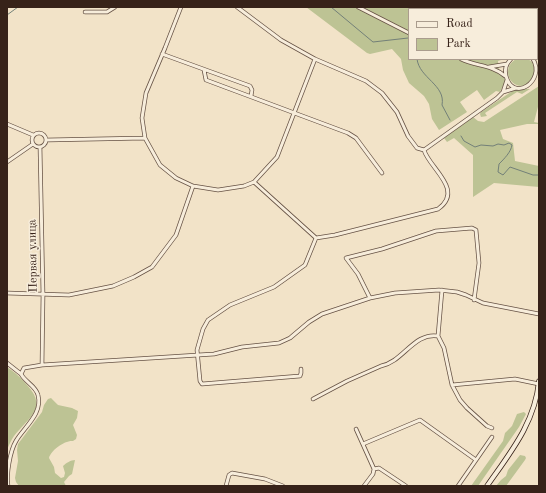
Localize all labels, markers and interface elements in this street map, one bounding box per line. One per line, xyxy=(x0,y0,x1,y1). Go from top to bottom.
legend xyxy=(408,8,538,60)
text: Road xyxy=(446,18,473,30)
text: Park xyxy=(446,38,471,50)
street label: Первая улица xyxy=(25,219,41,293)

